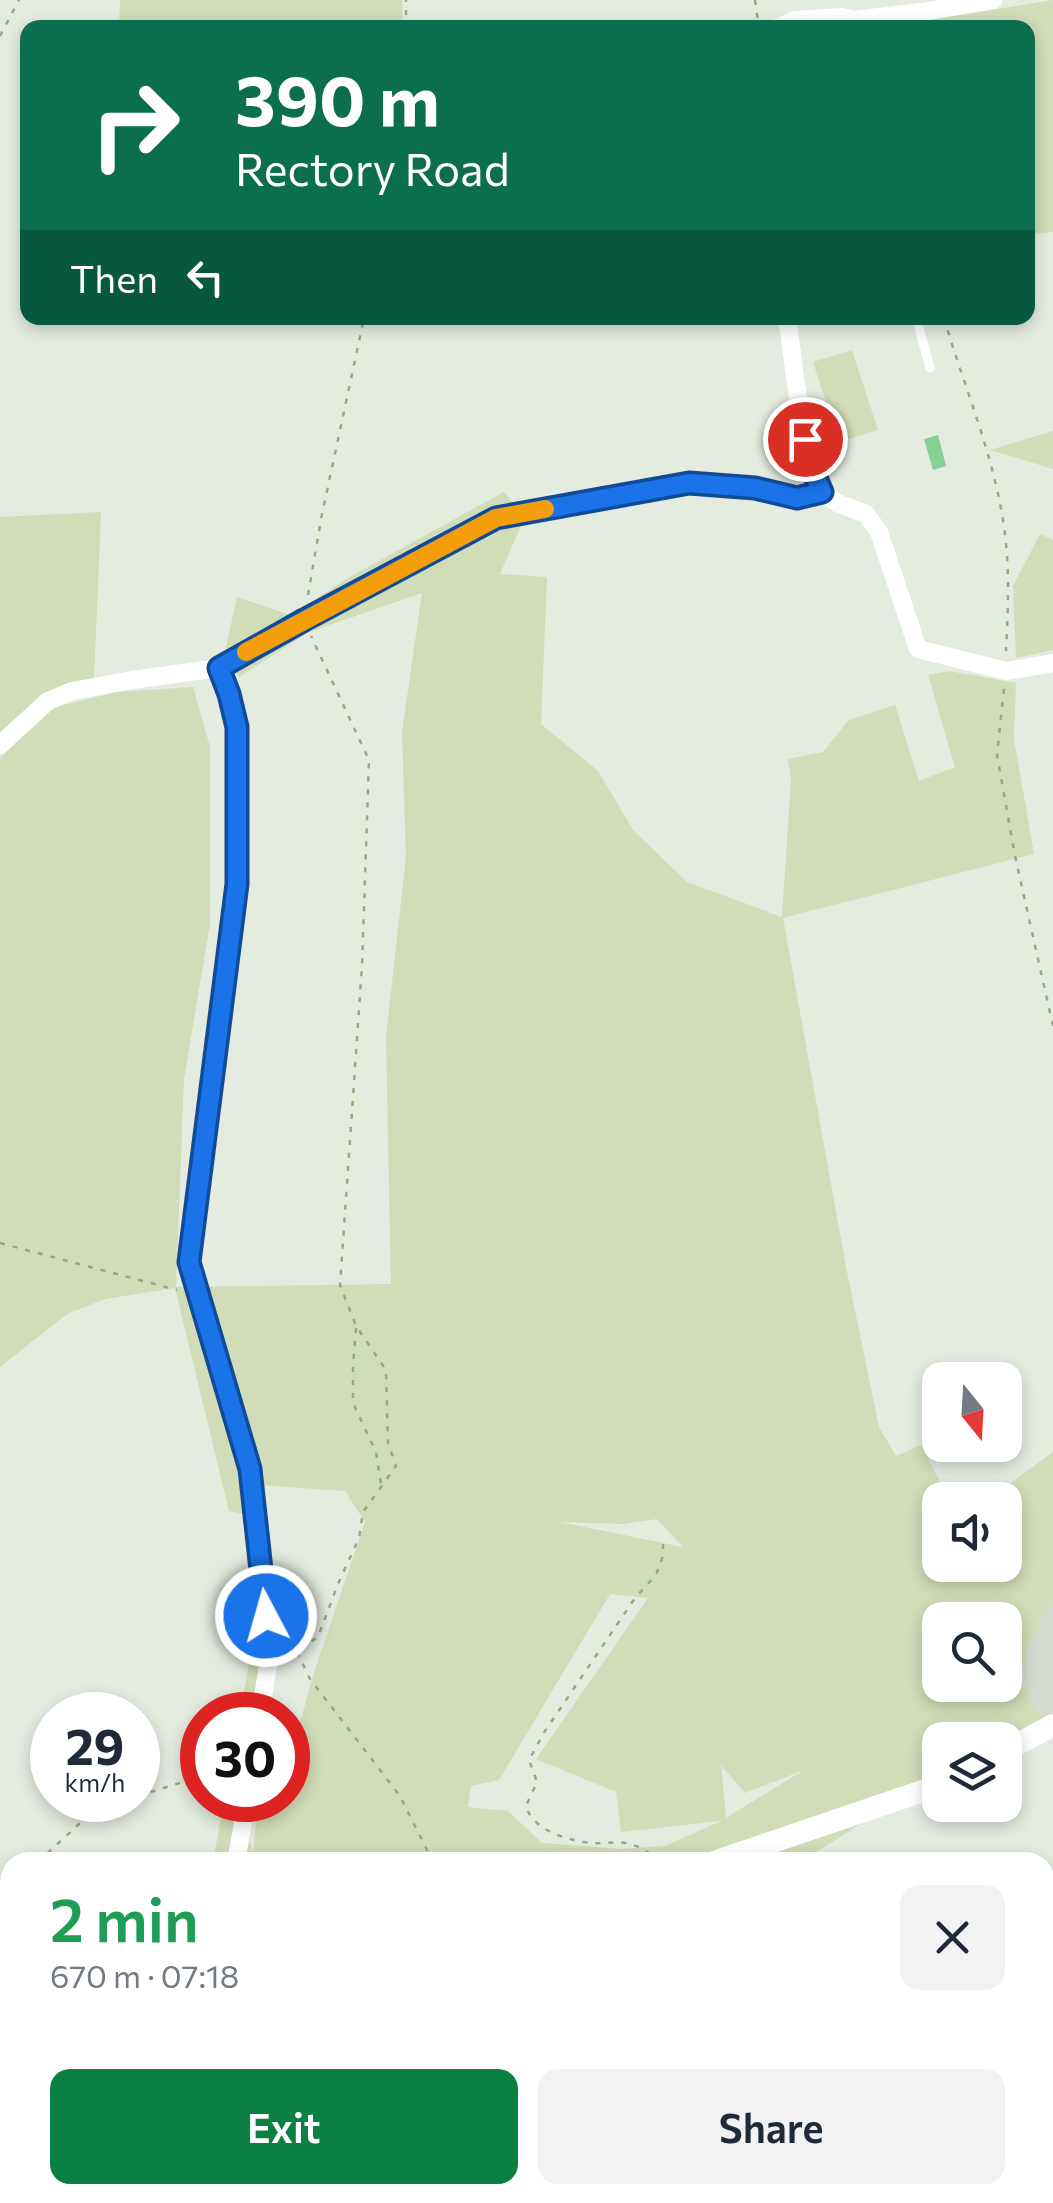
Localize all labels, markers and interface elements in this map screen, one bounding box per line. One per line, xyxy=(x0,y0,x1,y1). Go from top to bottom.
text: 390 m xyxy=(235,55,440,140)
icon: right xyxy=(70,60,200,190)
text: Rectory Road xyxy=(235,140,510,195)
icon: left xyxy=(178,250,233,305)
text: Then xyxy=(70,254,158,301)
pin xyxy=(763,397,848,482)
icon: arrive xyxy=(778,412,833,467)
north arrow xyxy=(922,1362,1022,1462)
map controls xyxy=(922,1362,1022,1822)
button: sound xyxy=(922,1482,1022,1582)
position arrow xyxy=(214,1564,318,1668)
button: search xyxy=(922,1602,1022,1702)
speed limit sign: 30 xyxy=(180,1692,310,1822)
text: 29 xyxy=(65,1714,124,1775)
button: layers xyxy=(922,1722,1022,1822)
text: km/h xyxy=(65,1767,125,1797)
text: 2 min xyxy=(50,1881,199,1954)
button: close xyxy=(900,1885,1005,1990)
text: 670 m · 07:18 xyxy=(50,1955,239,1995)
button: Exit xyxy=(50,2069,518,2184)
button: Share xyxy=(538,2069,1005,2184)

